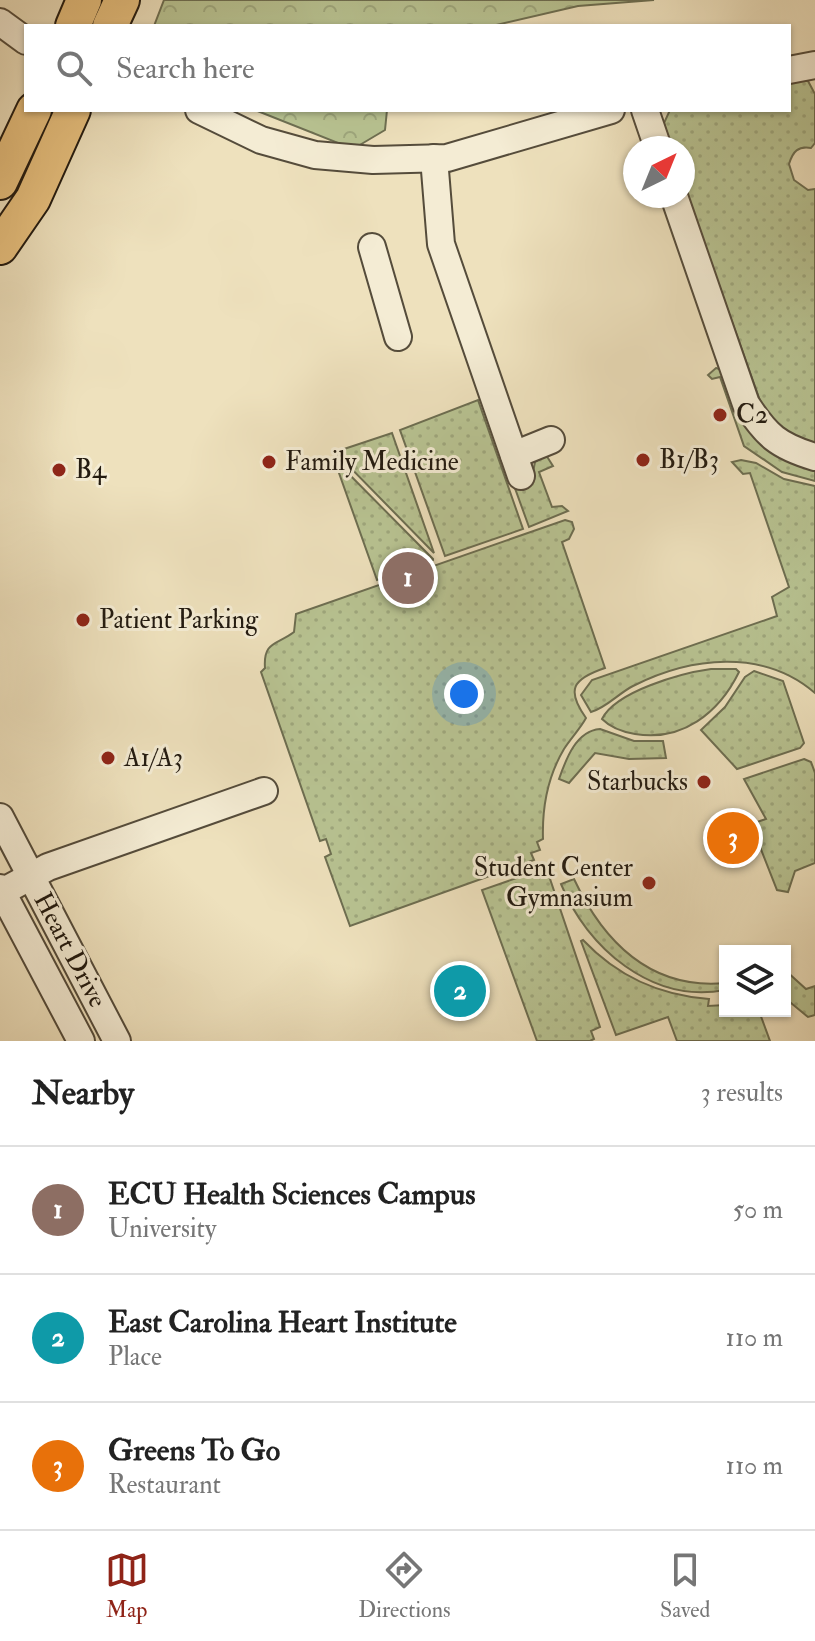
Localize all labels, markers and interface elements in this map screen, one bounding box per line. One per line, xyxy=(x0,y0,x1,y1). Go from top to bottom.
search box xyxy=(24,24,791,112)
icon: search xyxy=(52,46,96,90)
text: Search here xyxy=(116,50,255,87)
north arrow xyxy=(623,136,695,208)
place label: C2 xyxy=(736,399,768,431)
marker: C2 xyxy=(711,406,729,424)
place label: B1/B3 xyxy=(659,444,719,476)
place label: Family Medicine xyxy=(285,446,459,478)
marker: B1/B3 xyxy=(634,451,652,469)
marker: Family Medicine xyxy=(260,453,278,471)
place label: B4 xyxy=(75,454,107,486)
marker: B4 xyxy=(50,461,68,479)
pin: 1 xyxy=(382,548,434,608)
place label: Patient Parking xyxy=(99,604,259,636)
marker: Patient Parking xyxy=(74,611,92,629)
your location xyxy=(444,674,484,714)
place label: A1/A3 xyxy=(123,742,183,774)
marker: A1/A3 xyxy=(99,749,117,767)
place label: Starbucks xyxy=(587,766,688,798)
marker: Starbucks xyxy=(695,773,713,791)
pin: 3 xyxy=(707,808,759,868)
place label: Student Center Gymnasium xyxy=(474,852,633,914)
marker: Student Center Gymnasium xyxy=(640,874,658,892)
street label: Heart Drive xyxy=(26,887,114,1013)
map controls xyxy=(719,945,791,1017)
button: layers xyxy=(719,945,791,1017)
pin: 2 xyxy=(434,961,486,1021)
text: Nearby xyxy=(32,1072,134,1115)
text: 3 results xyxy=(701,1077,783,1109)
text: ECU Health Sciences Campus xyxy=(108,1176,475,1213)
text: 1 xyxy=(53,1194,63,1226)
text: 50 m xyxy=(733,1194,783,1226)
text: University xyxy=(108,1213,216,1245)
text: East Carolina Heart Institute xyxy=(108,1304,457,1341)
text: 2 xyxy=(51,1322,65,1354)
text: 110 m xyxy=(726,1322,783,1354)
text: Place xyxy=(108,1341,162,1373)
text: Greens To Go xyxy=(108,1432,280,1469)
text: 3 xyxy=(53,1450,63,1482)
text: 110 m xyxy=(726,1450,783,1482)
text: Restaurant xyxy=(108,1469,221,1501)
tab: Map xyxy=(105,1548,149,1624)
tab: Directions xyxy=(358,1548,451,1624)
tab: Saved xyxy=(660,1548,710,1624)

